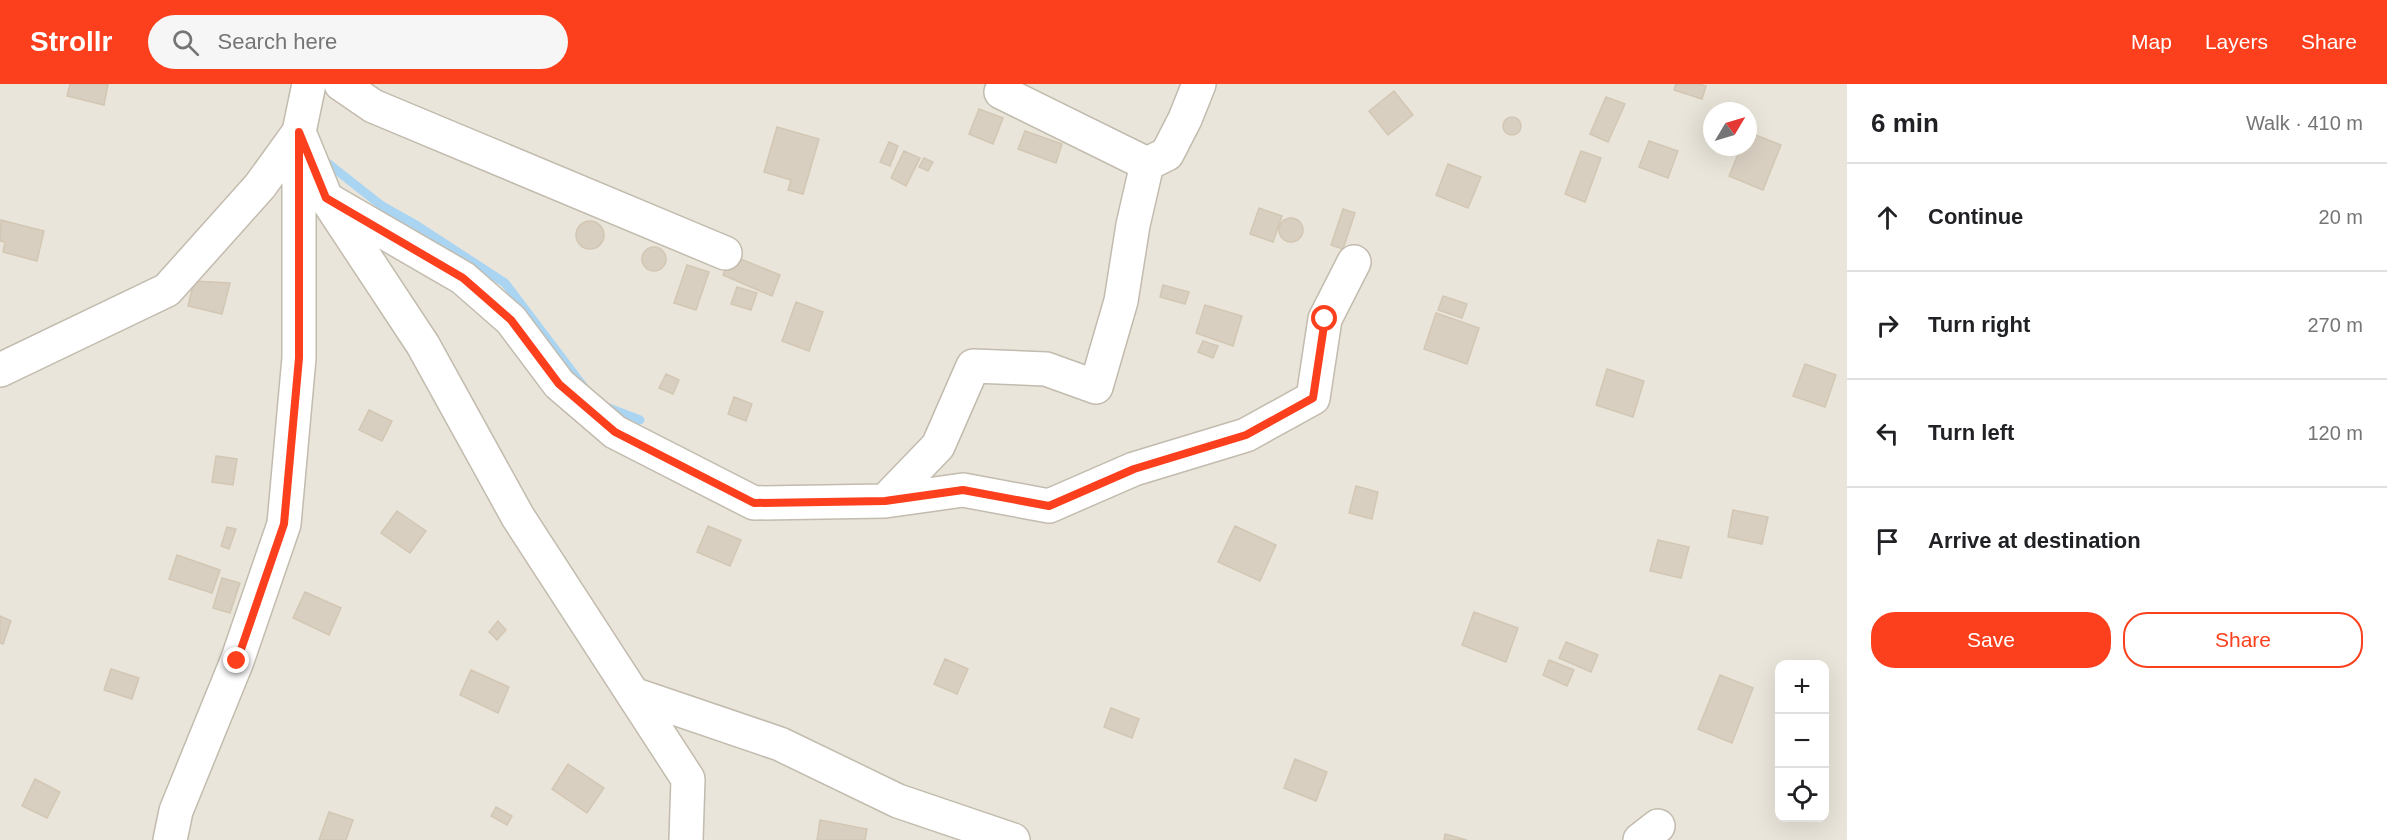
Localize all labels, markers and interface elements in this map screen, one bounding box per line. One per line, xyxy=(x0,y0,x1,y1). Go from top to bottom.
search box xyxy=(148,15,568,69)
text: Strollr xyxy=(30,26,112,57)
icon: search xyxy=(169,26,202,59)
text: Search here xyxy=(217,29,337,54)
text: Map xyxy=(2131,30,2172,53)
text: Layers xyxy=(2205,30,2268,53)
text: Share xyxy=(2301,30,2357,53)
north arrow xyxy=(1703,102,1757,156)
text: 6 min xyxy=(1871,108,1939,138)
text: Walk · 410 m xyxy=(2246,112,2363,134)
icon: ahead xyxy=(1871,201,1904,234)
text: Continue xyxy=(1928,204,2023,229)
text: 20 m xyxy=(2319,206,2363,228)
route start xyxy=(1311,305,1337,331)
icon: right xyxy=(1871,309,1904,342)
text: Turn right xyxy=(1928,312,2030,337)
text: 270 m xyxy=(2307,314,2363,336)
icon: left xyxy=(1871,417,1904,450)
text: Turn left xyxy=(1928,420,2014,445)
text: 120 m xyxy=(2307,422,2363,444)
icon: arrive xyxy=(1871,525,1904,558)
text: Arrive at destination xyxy=(1928,528,2141,553)
button: Save xyxy=(1871,612,2111,668)
button: Share xyxy=(2123,612,2363,668)
route end xyxy=(223,647,249,673)
map controls xyxy=(1775,660,1829,822)
button: + xyxy=(1775,660,1829,714)
button: − xyxy=(1775,714,1829,768)
button: locate xyxy=(1775,768,1829,822)

